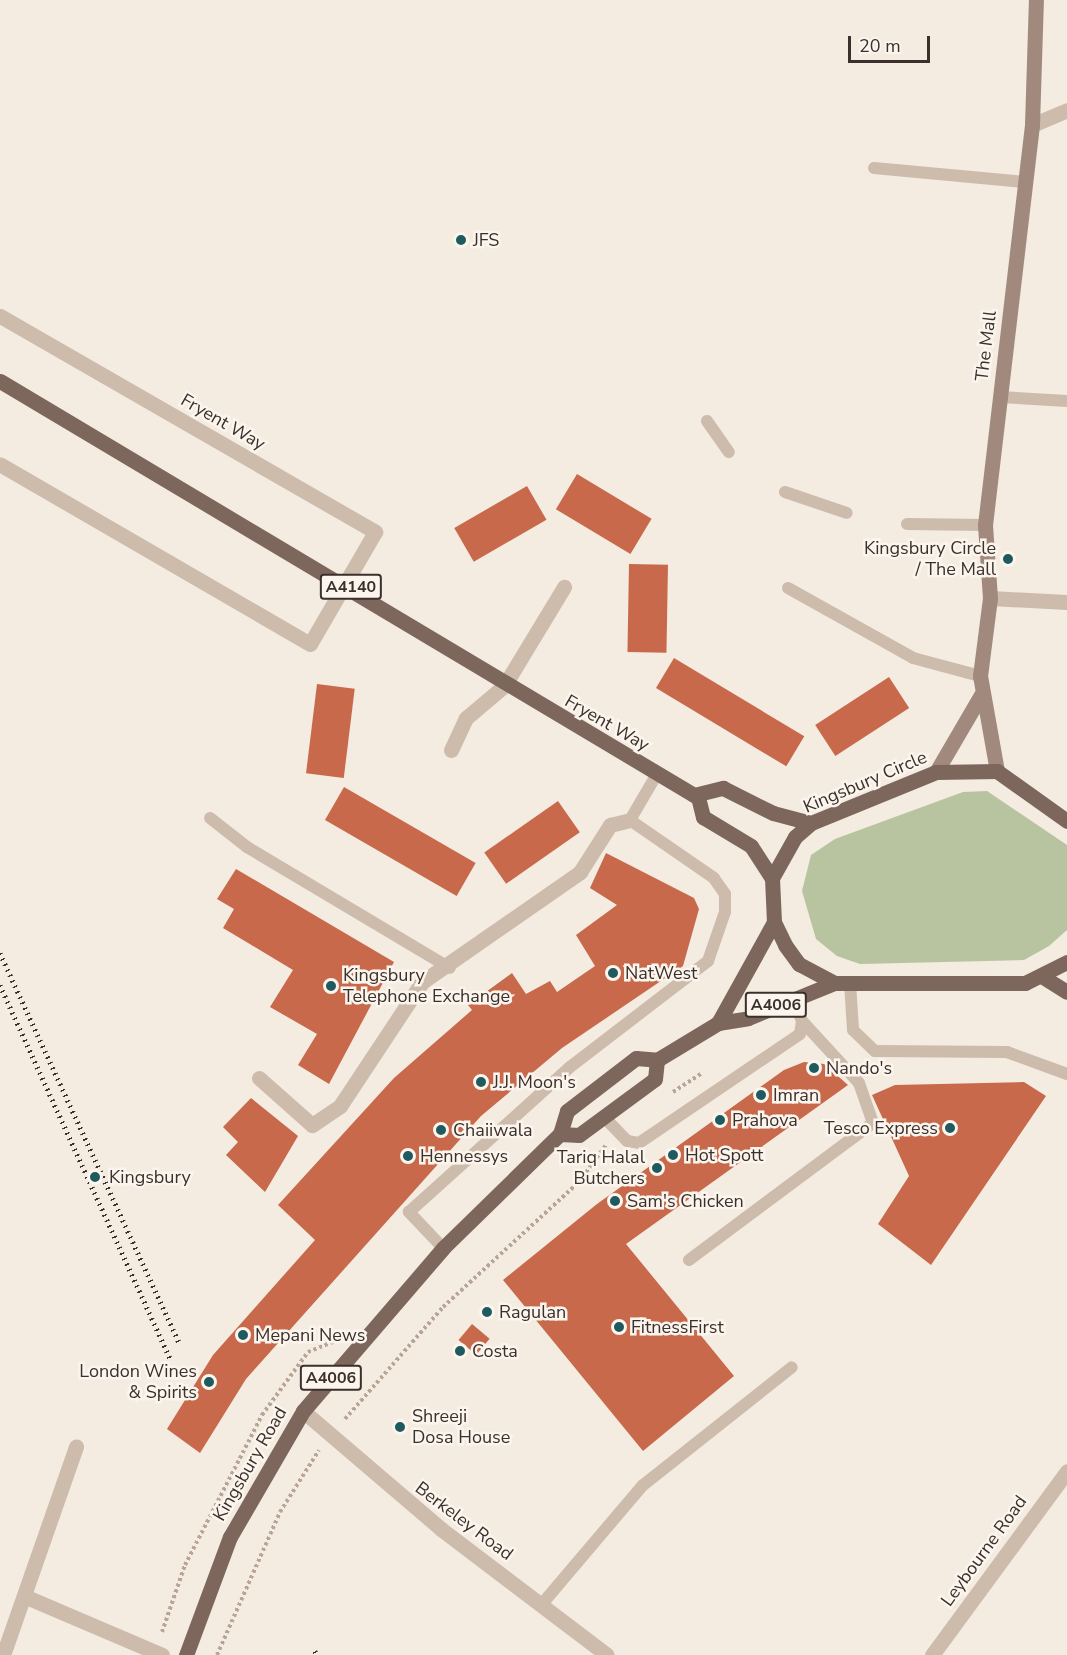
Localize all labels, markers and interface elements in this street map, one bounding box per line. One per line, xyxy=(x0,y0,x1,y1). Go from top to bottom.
scale bar xyxy=(851,24,934,62)
text: 20 m xyxy=(859,34,901,58)
place label: JFS xyxy=(473,229,499,251)
marker: JFS xyxy=(454,233,468,247)
street label: The Mall xyxy=(971,310,1001,382)
street label: Fryent Way xyxy=(177,389,269,455)
place label: Kingsbury Circle / The Mall xyxy=(864,538,996,580)
marker: Kingsbury Circle / The Mall xyxy=(1001,552,1015,566)
road number: A4140 xyxy=(320,574,382,600)
street label: Fryent Way xyxy=(561,690,653,756)
street label: Kingsbury Circle xyxy=(800,746,930,818)
place label: NatWest xyxy=(625,962,697,984)
place label: Kingsbury Telephone Exchange xyxy=(343,965,510,1008)
marker: NatWest xyxy=(606,966,620,980)
marker: Kingsbury Telephone Exchange xyxy=(324,979,338,993)
road number: A4006 xyxy=(744,992,808,1018)
place label: Nando's xyxy=(826,1057,892,1079)
marker: Nando's xyxy=(807,1061,821,1075)
place label: J.J. Moon's xyxy=(493,1071,576,1093)
marker: J.J. Moon's xyxy=(474,1075,488,1089)
place label: Imran xyxy=(773,1084,819,1106)
marker: Imran xyxy=(754,1088,768,1102)
place label: Prahova xyxy=(732,1109,798,1131)
marker: Prahova xyxy=(713,1113,727,1127)
place label: Tesco Express xyxy=(824,1117,938,1139)
place label: Chaiiwala xyxy=(453,1119,533,1141)
marker: Tesco Express xyxy=(943,1121,957,1135)
marker: Chaiiwala xyxy=(434,1123,448,1137)
place label: Hot Spott xyxy=(685,1144,763,1166)
place label: Hennessys xyxy=(420,1145,508,1167)
place label: Tariq Halal Butchers xyxy=(557,1147,645,1190)
marker: Hot Spott xyxy=(666,1148,680,1162)
marker: Hennessys xyxy=(401,1149,415,1163)
marker: Tariq Halal Butchers xyxy=(650,1161,664,1175)
place label: Kingsbury xyxy=(109,1166,191,1188)
marker: Kingsbury xyxy=(86,1168,104,1186)
place label: Sam's Chicken xyxy=(627,1190,744,1212)
marker: Sam's Chicken xyxy=(608,1194,622,1208)
place label: Ragulan xyxy=(499,1301,566,1323)
marker: Ragulan xyxy=(480,1305,494,1319)
place label: FitnessFirst xyxy=(631,1316,724,1338)
marker: FitnessFirst xyxy=(612,1320,626,1334)
place label: Mepani News xyxy=(255,1324,365,1346)
marker: Mepani News xyxy=(236,1328,250,1342)
place label: Costa xyxy=(472,1340,518,1362)
marker: Costa xyxy=(453,1344,467,1358)
place label: London Wines & Spirits xyxy=(79,1361,197,1404)
road number: A4006 xyxy=(300,1365,362,1391)
marker: London Wines & Spirits xyxy=(202,1375,216,1389)
street label: Kingsbury Road xyxy=(209,1403,291,1525)
place label: Shreeji Dosa House xyxy=(412,1406,510,1448)
marker: Shreeji Dosa House xyxy=(393,1420,407,1434)
street label: Berkeley Road xyxy=(411,1477,517,1565)
street label: Leybourne Road xyxy=(937,1491,1031,1611)

